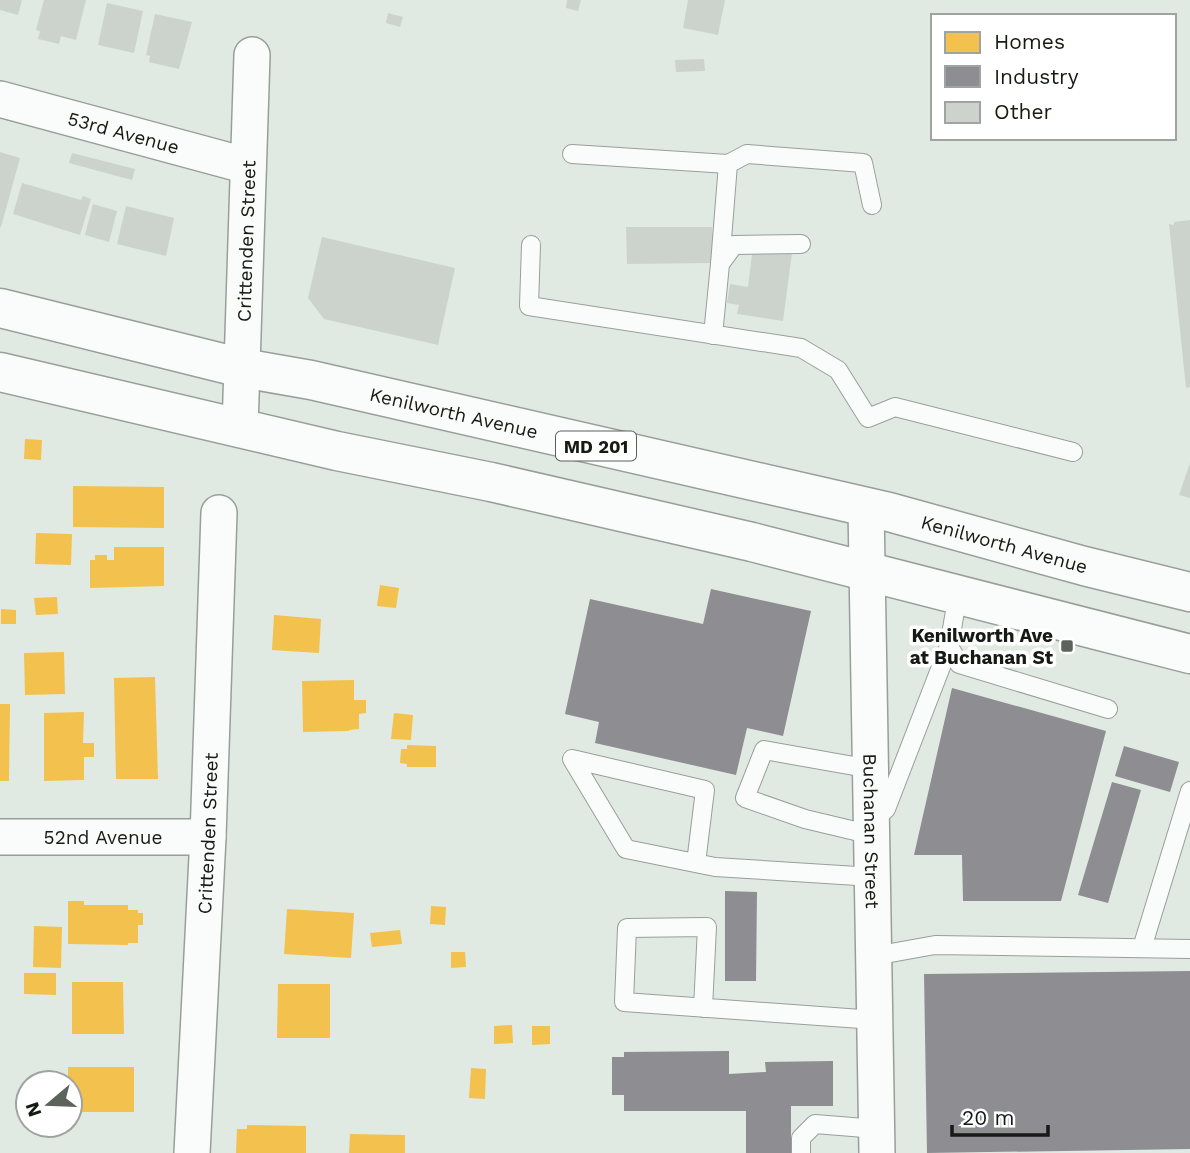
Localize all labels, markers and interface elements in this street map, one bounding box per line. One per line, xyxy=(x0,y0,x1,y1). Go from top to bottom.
legend xyxy=(931,14,1176,140)
text: Homes xyxy=(994,29,1065,54)
text: Industry xyxy=(994,64,1079,89)
text: Other xyxy=(994,99,1053,124)
street label: 53rd Avenue xyxy=(65,106,182,158)
street label: Crittenden Street xyxy=(232,160,260,322)
street label: Kenilworth Avenue xyxy=(368,382,540,443)
road number: MD 201 xyxy=(556,432,636,461)
street label: Kenilworth Avenue xyxy=(919,510,1090,578)
place label: Kenilworth Ave at Buchanan St xyxy=(910,624,1054,669)
marker: Kenilworth Ave at Buchanan St xyxy=(1059,638,1075,654)
street label: Crittenden Street xyxy=(193,752,222,915)
street label: Buchanan Street xyxy=(859,753,884,909)
street label: 52nd Avenue xyxy=(44,826,162,849)
north arrow xyxy=(14,1069,84,1139)
scale bar xyxy=(952,1094,1048,1138)
text: N xyxy=(20,1099,47,1120)
text: 20 m xyxy=(962,1105,1014,1130)

